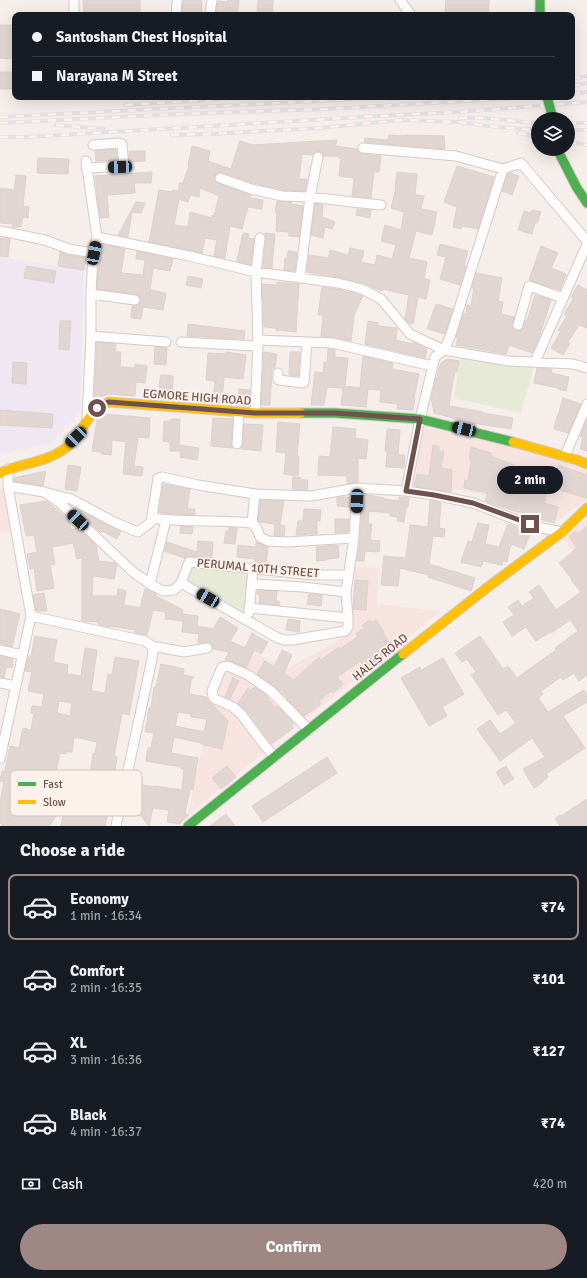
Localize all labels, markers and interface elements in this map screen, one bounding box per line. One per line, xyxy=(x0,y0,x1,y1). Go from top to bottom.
text: Santosham Chest Hospital xyxy=(56,28,227,46)
text: Narayana M Street xyxy=(56,67,178,85)
map controls xyxy=(531,112,575,156)
button: layers xyxy=(531,112,575,156)
car xyxy=(108,161,132,173)
car xyxy=(86,240,102,266)
street label: EGMORE HIGH ROAD xyxy=(142,386,252,409)
route start xyxy=(88,399,106,417)
car xyxy=(451,420,477,438)
car xyxy=(63,424,89,450)
callout: 2 min xyxy=(497,466,563,494)
text: 2 min xyxy=(514,472,546,488)
car xyxy=(351,489,363,513)
car xyxy=(65,507,91,533)
route end xyxy=(521,515,539,533)
street label: PERUMAL 10TH STREET xyxy=(196,556,320,581)
car xyxy=(195,587,221,609)
street label: HALLS ROAD xyxy=(350,630,411,684)
legend xyxy=(10,770,142,816)
text: Fast xyxy=(43,778,63,791)
text: Slow xyxy=(43,796,66,809)
text: Choose a ride xyxy=(20,839,125,861)
icon: car xyxy=(22,889,58,925)
text: Economy xyxy=(70,890,129,908)
text: ₹74 xyxy=(541,898,565,916)
text: 1 min · 16:34 xyxy=(70,908,142,924)
icon: car xyxy=(22,961,58,997)
text: Comfort xyxy=(70,962,124,980)
text: ₹101 xyxy=(533,970,565,988)
text: 2 min · 16:35 xyxy=(70,980,142,996)
icon: car xyxy=(22,1033,58,1069)
text: XL xyxy=(70,1034,87,1052)
text: ₹127 xyxy=(533,1042,565,1060)
text: 3 min · 16:36 xyxy=(70,1052,142,1068)
icon: car xyxy=(22,1105,58,1141)
text: Black xyxy=(70,1106,107,1124)
text: ₹74 xyxy=(541,1114,565,1132)
text: 4 min · 16:37 xyxy=(70,1124,142,1140)
icon: cash xyxy=(20,1173,42,1195)
text: Cash xyxy=(52,1175,83,1193)
text: 420 m xyxy=(533,1176,567,1192)
button: Confirm xyxy=(20,1224,567,1270)

